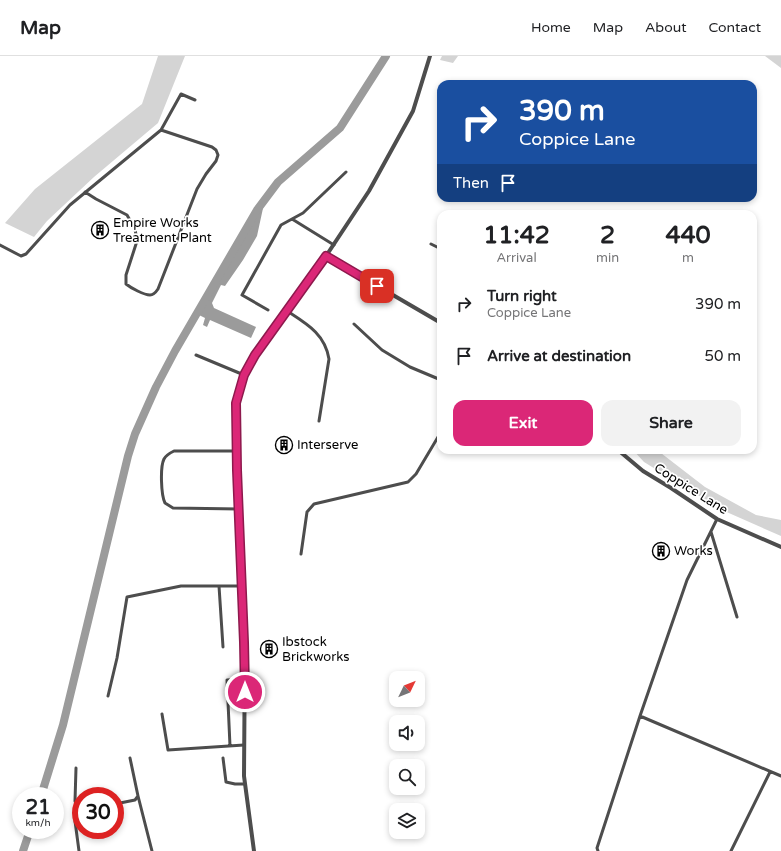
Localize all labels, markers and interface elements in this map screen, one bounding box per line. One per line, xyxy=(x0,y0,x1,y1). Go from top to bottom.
text: Map xyxy=(20,17,61,39)
text: Home xyxy=(531,19,571,36)
text: Map xyxy=(593,19,623,36)
text: About xyxy=(645,19,687,36)
text: Contact xyxy=(709,19,761,36)
text: 390 m xyxy=(519,94,605,128)
icon: right xyxy=(453,96,505,148)
text: Coppice Lane xyxy=(519,128,635,150)
icon: arrive xyxy=(497,172,519,194)
text: Then xyxy=(453,174,489,192)
place label: Empire Works Treatment Plant xyxy=(113,215,212,246)
building icon: Empire Works Treatment Plant xyxy=(90,220,110,240)
text: 11:42 xyxy=(483,221,550,250)
text: 2 xyxy=(600,221,615,250)
text: 440 xyxy=(665,221,711,250)
text: Arrival xyxy=(496,250,537,266)
text: min xyxy=(596,250,619,266)
text: m xyxy=(682,250,694,266)
pin xyxy=(360,269,394,303)
icon: arrive xyxy=(366,275,388,297)
text: Turn right xyxy=(487,287,557,305)
icon: right xyxy=(453,293,475,315)
text: 390 m xyxy=(695,295,741,313)
text: Coppice Lane xyxy=(487,305,571,321)
icon: arrive xyxy=(453,345,475,367)
text: Arrive at destination xyxy=(487,347,631,365)
text: 50 m xyxy=(704,347,741,365)
button: Exit xyxy=(453,400,593,446)
button: Share xyxy=(601,400,741,446)
building icon: Interserve xyxy=(274,435,294,455)
place label: Interserve xyxy=(297,437,358,453)
street label: Coppice Lane xyxy=(651,460,731,518)
building icon: Works xyxy=(651,541,671,561)
place label: Works xyxy=(674,543,713,559)
place label: Ibstock Brickworks xyxy=(282,634,350,665)
building icon: Ibstock Brickworks xyxy=(259,639,279,659)
position arrow xyxy=(224,671,266,713)
north arrow xyxy=(389,671,425,707)
map controls xyxy=(389,671,425,839)
button: sound xyxy=(389,715,425,751)
button: search xyxy=(389,759,425,795)
speed limit sign: 30 xyxy=(72,787,124,839)
text: 21 xyxy=(25,796,51,820)
button: layers xyxy=(389,803,425,839)
text: km/h xyxy=(25,817,51,829)

